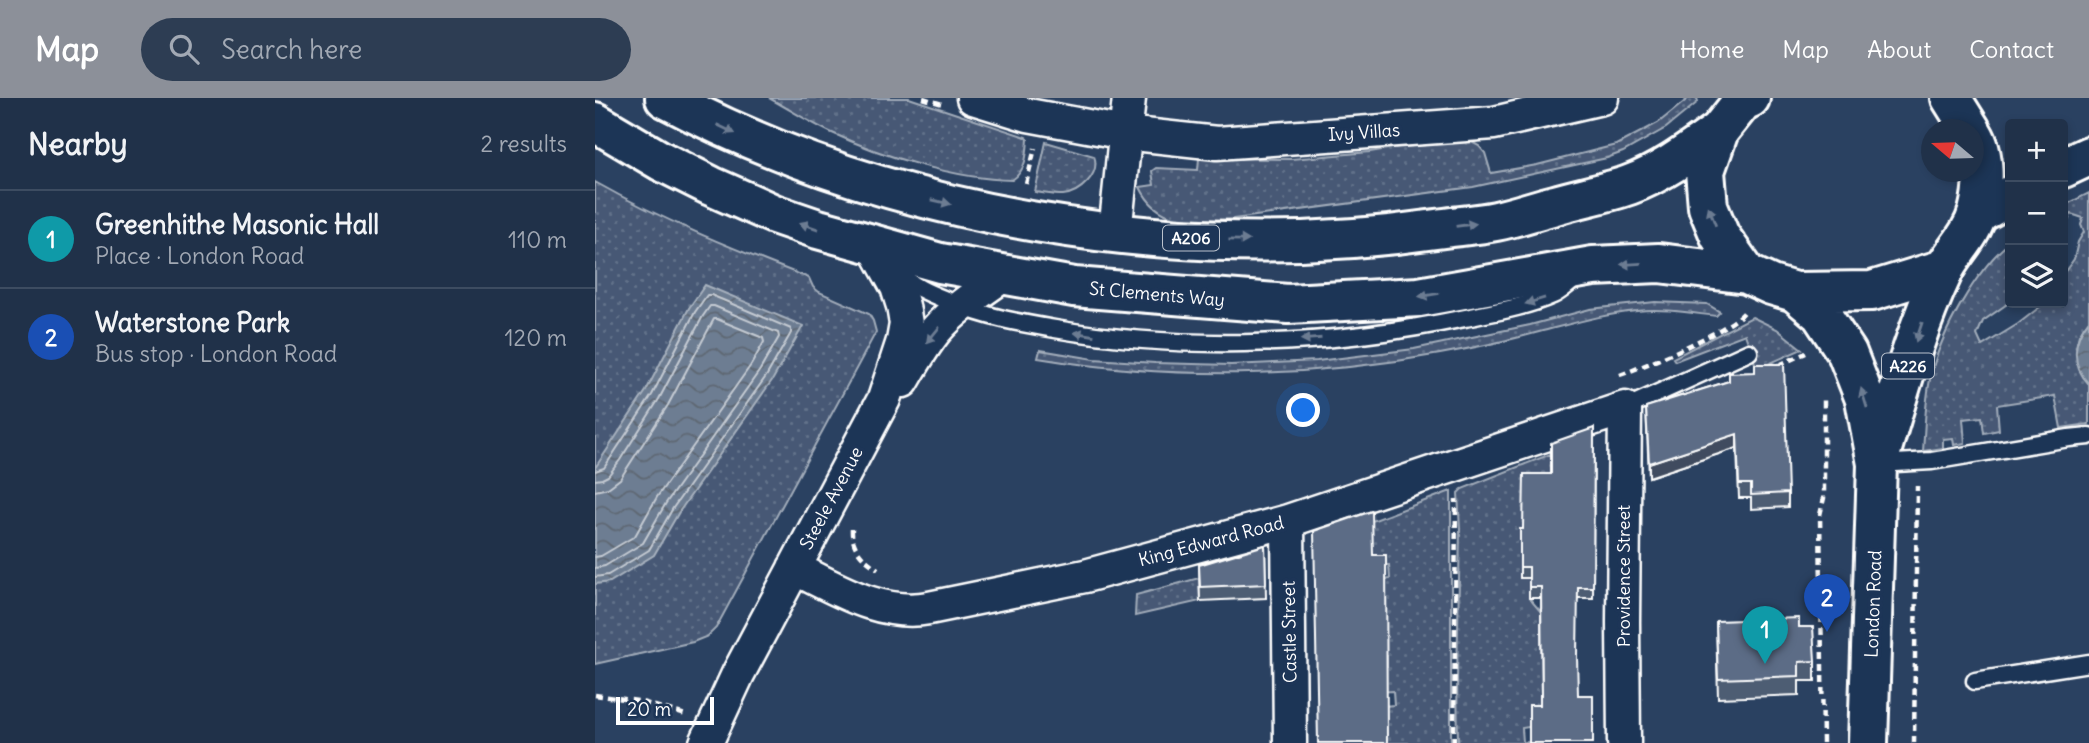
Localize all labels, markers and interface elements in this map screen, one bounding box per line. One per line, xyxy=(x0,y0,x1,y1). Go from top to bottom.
search box xyxy=(141,18,631,81)
text: Map xyxy=(35,28,99,70)
icon: search xyxy=(165,30,203,68)
text: Search here xyxy=(221,33,362,66)
text: Home xyxy=(1680,34,1744,64)
text: Map xyxy=(1782,34,1829,64)
text: About xyxy=(1867,34,1931,64)
text: Contact xyxy=(1969,34,2054,64)
street label: Ivy Villas xyxy=(1327,118,1401,146)
north arrow xyxy=(1921,119,1984,182)
map controls xyxy=(2005,119,2068,308)
button: + xyxy=(2005,119,2068,182)
one-way arrow xyxy=(716,123,736,134)
text: Nearby xyxy=(28,125,128,163)
text: 2 results xyxy=(481,129,567,158)
button: − xyxy=(2005,182,2068,245)
one-way arrow xyxy=(930,197,952,208)
one-way arrow xyxy=(1706,205,1717,226)
text: Greenhithe Masonic Hall xyxy=(95,208,379,241)
one-way arrow xyxy=(1455,219,1477,230)
one-way arrow xyxy=(798,220,819,231)
text: 1 xyxy=(46,225,56,254)
text: 110 m xyxy=(508,225,567,254)
road number: A206 xyxy=(1163,226,1219,250)
one-way arrow xyxy=(1228,235,1250,246)
text: Place · London Road xyxy=(95,241,304,270)
button: layers xyxy=(2005,245,2068,308)
one-way arrow xyxy=(1620,259,1642,270)
street label: St Clements Way xyxy=(1088,277,1226,311)
one-way arrow xyxy=(1418,290,1440,301)
one-way arrow xyxy=(1524,296,1545,306)
text: Waterstone Park xyxy=(95,306,290,339)
one-way arrow xyxy=(1913,322,1924,343)
text: 2 xyxy=(45,323,57,352)
text: 120 m xyxy=(504,323,567,352)
one-way arrow xyxy=(926,325,941,343)
one-way arrow xyxy=(1073,328,1095,339)
one-way arrow xyxy=(1300,334,1322,345)
text: Bus stop · London Road xyxy=(95,339,337,368)
road number: A226 xyxy=(1882,354,1934,378)
one-way arrow xyxy=(1858,387,1868,408)
your location xyxy=(1286,393,1320,427)
street label: Steele Avenue xyxy=(794,443,868,553)
street label: Providence Street xyxy=(1612,505,1635,647)
street label: King Edward Road xyxy=(1136,510,1287,571)
street label: London Road xyxy=(1860,549,1886,658)
pin: 2 xyxy=(1804,574,1850,632)
street label: Castle Street xyxy=(1277,581,1301,683)
pin: 1 xyxy=(1742,606,1788,664)
scale bar xyxy=(616,694,714,726)
text: 20 m xyxy=(627,697,671,721)

